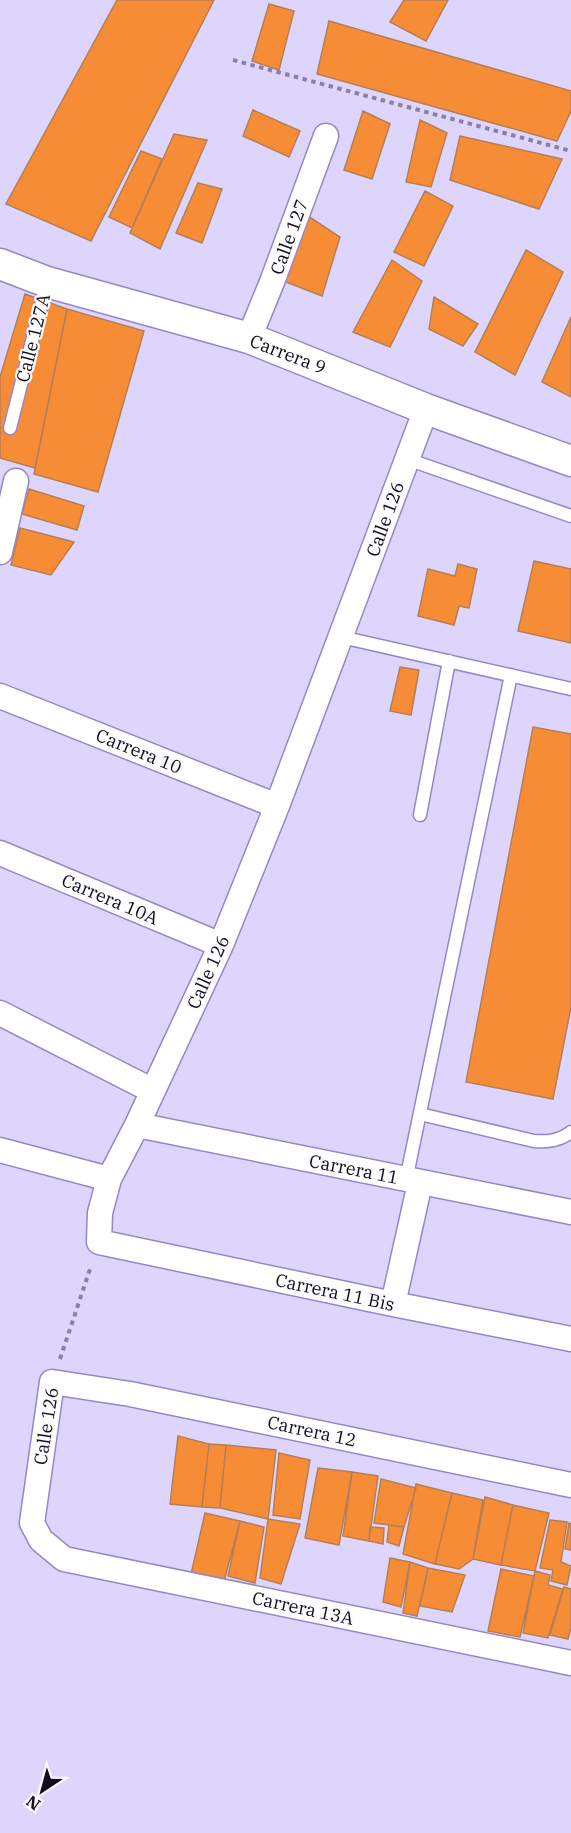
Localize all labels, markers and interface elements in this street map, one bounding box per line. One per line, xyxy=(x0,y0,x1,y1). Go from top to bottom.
street label: Calle 127 xyxy=(265,196,313,278)
street label: Calle 127A xyxy=(11,291,55,385)
street label: Carrera 9 xyxy=(247,329,329,379)
street label: Calle 126 xyxy=(361,478,409,560)
street label: Carrera 10 xyxy=(93,723,185,779)
street label: Carrera 10A xyxy=(58,868,162,930)
street label: Calle 126 xyxy=(182,932,234,1012)
street label: Carrera 11 xyxy=(307,1149,401,1189)
street label: Carrera 11 Bis xyxy=(273,1268,397,1316)
street label: Calle 126 xyxy=(29,1386,63,1466)
street label: Carrera 12 xyxy=(265,1410,359,1452)
street label: Carrera 13A xyxy=(250,1586,356,1630)
north arrow xyxy=(12,1761,72,1821)
text: N xyxy=(22,1791,44,1815)

